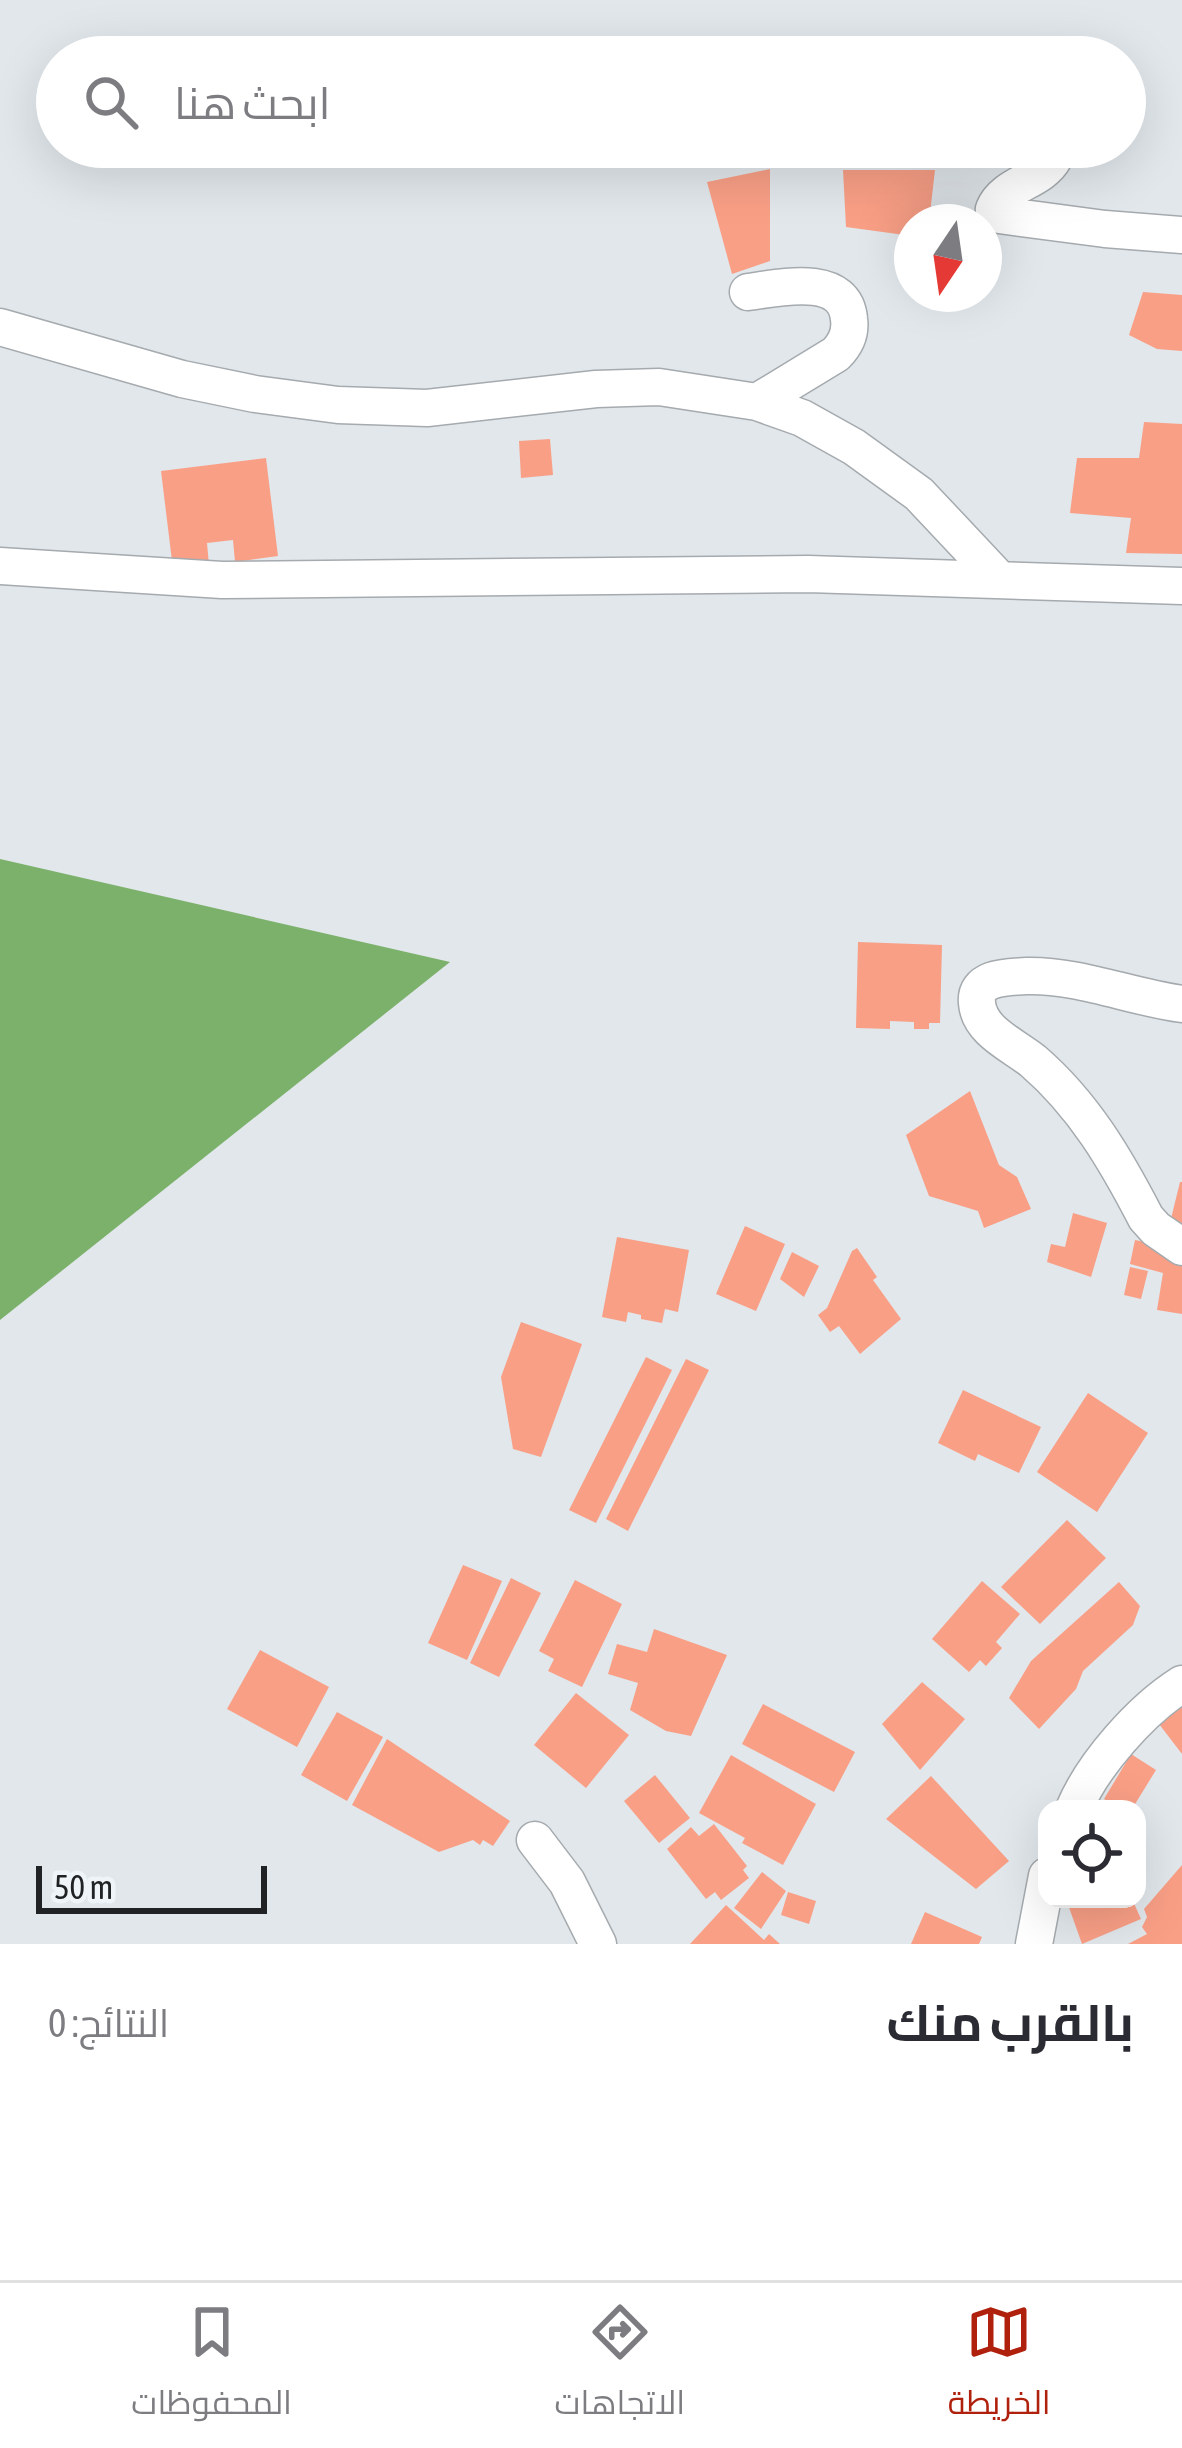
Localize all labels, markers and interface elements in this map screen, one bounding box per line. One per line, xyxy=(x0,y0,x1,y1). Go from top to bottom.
search box xyxy=(36,36,1146,168)
icon: search xyxy=(78,69,144,135)
text: ابحث هنا xyxy=(174,77,331,129)
north arrow xyxy=(894,204,1002,312)
map controls xyxy=(1038,1800,1146,1908)
button: locate xyxy=(1038,1800,1146,1908)
scale bar xyxy=(36,1860,267,1913)
text: 50 m xyxy=(54,1868,113,1906)
text: بالقرب منك xyxy=(886,1993,1134,2052)
text: النتائج: 0 xyxy=(48,2001,169,2045)
tab: المحفوظات xyxy=(131,2299,292,2433)
tab: الاتجاهات xyxy=(555,2299,685,2433)
tab: الخريطة xyxy=(948,2299,1051,2433)

